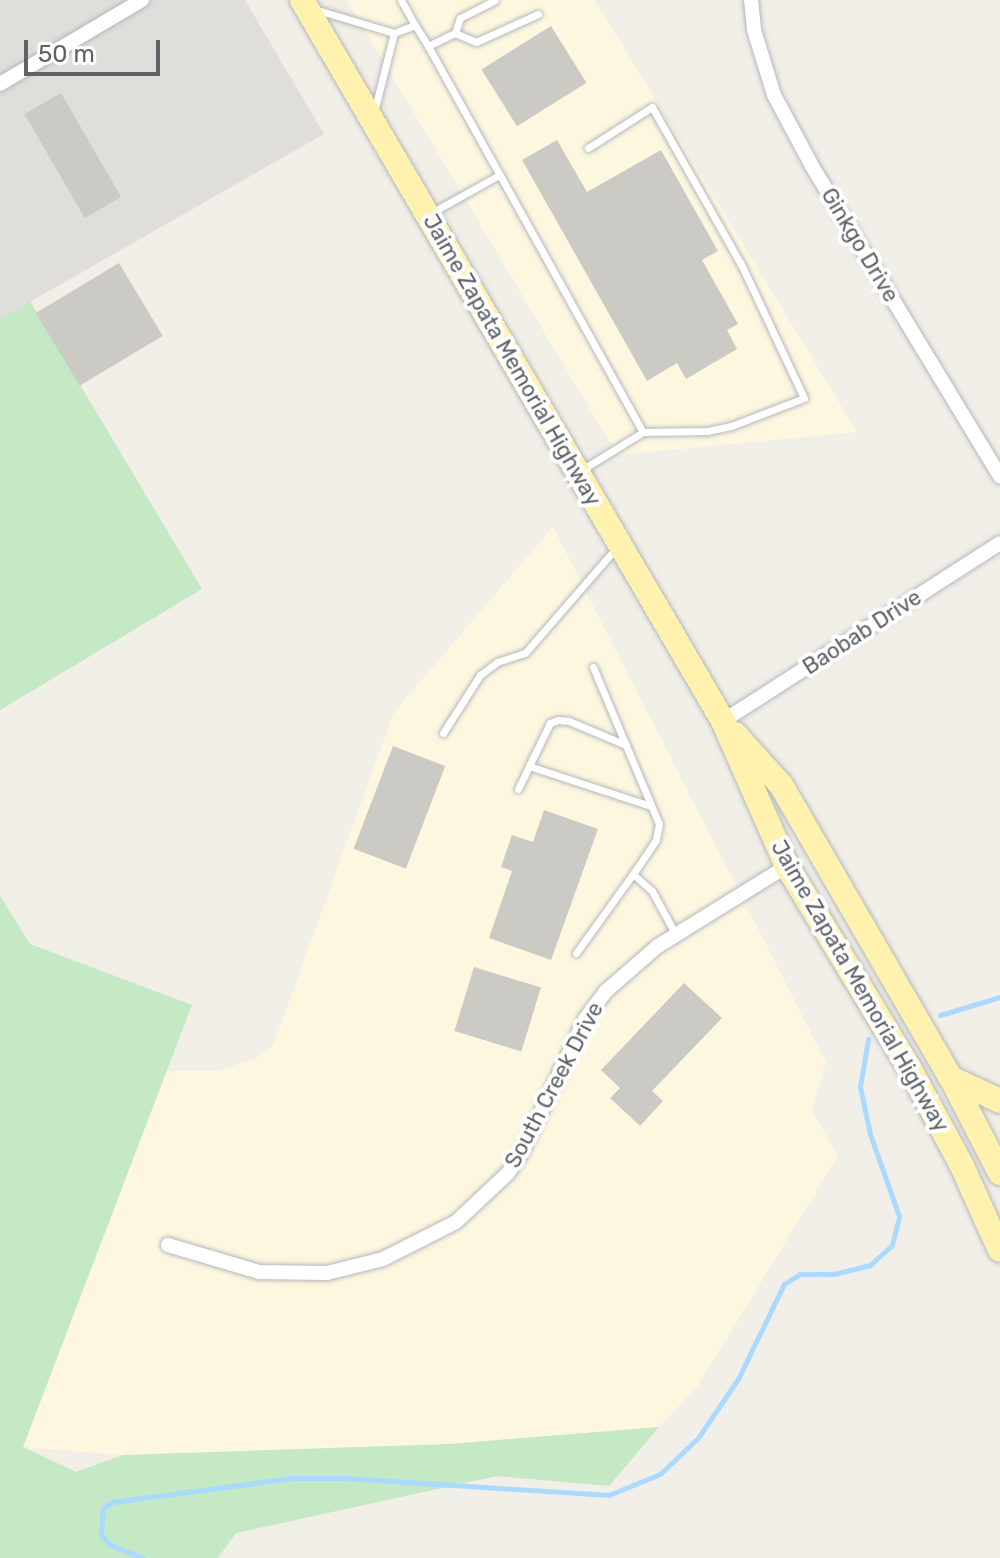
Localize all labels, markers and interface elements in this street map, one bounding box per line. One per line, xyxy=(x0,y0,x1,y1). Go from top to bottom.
scale bar xyxy=(28,24,164,74)
text: 50 m xyxy=(38,40,95,68)
street label: Ginkgo Drive xyxy=(816,183,904,307)
street label: Jaime Zapata Memorial Highway xyxy=(417,209,607,511)
street label: Baobab Drive xyxy=(798,584,926,680)
street label: Jaime Zapata Memorial Highway xyxy=(765,835,955,1137)
street label: South Creek Drive xyxy=(499,998,609,1172)

